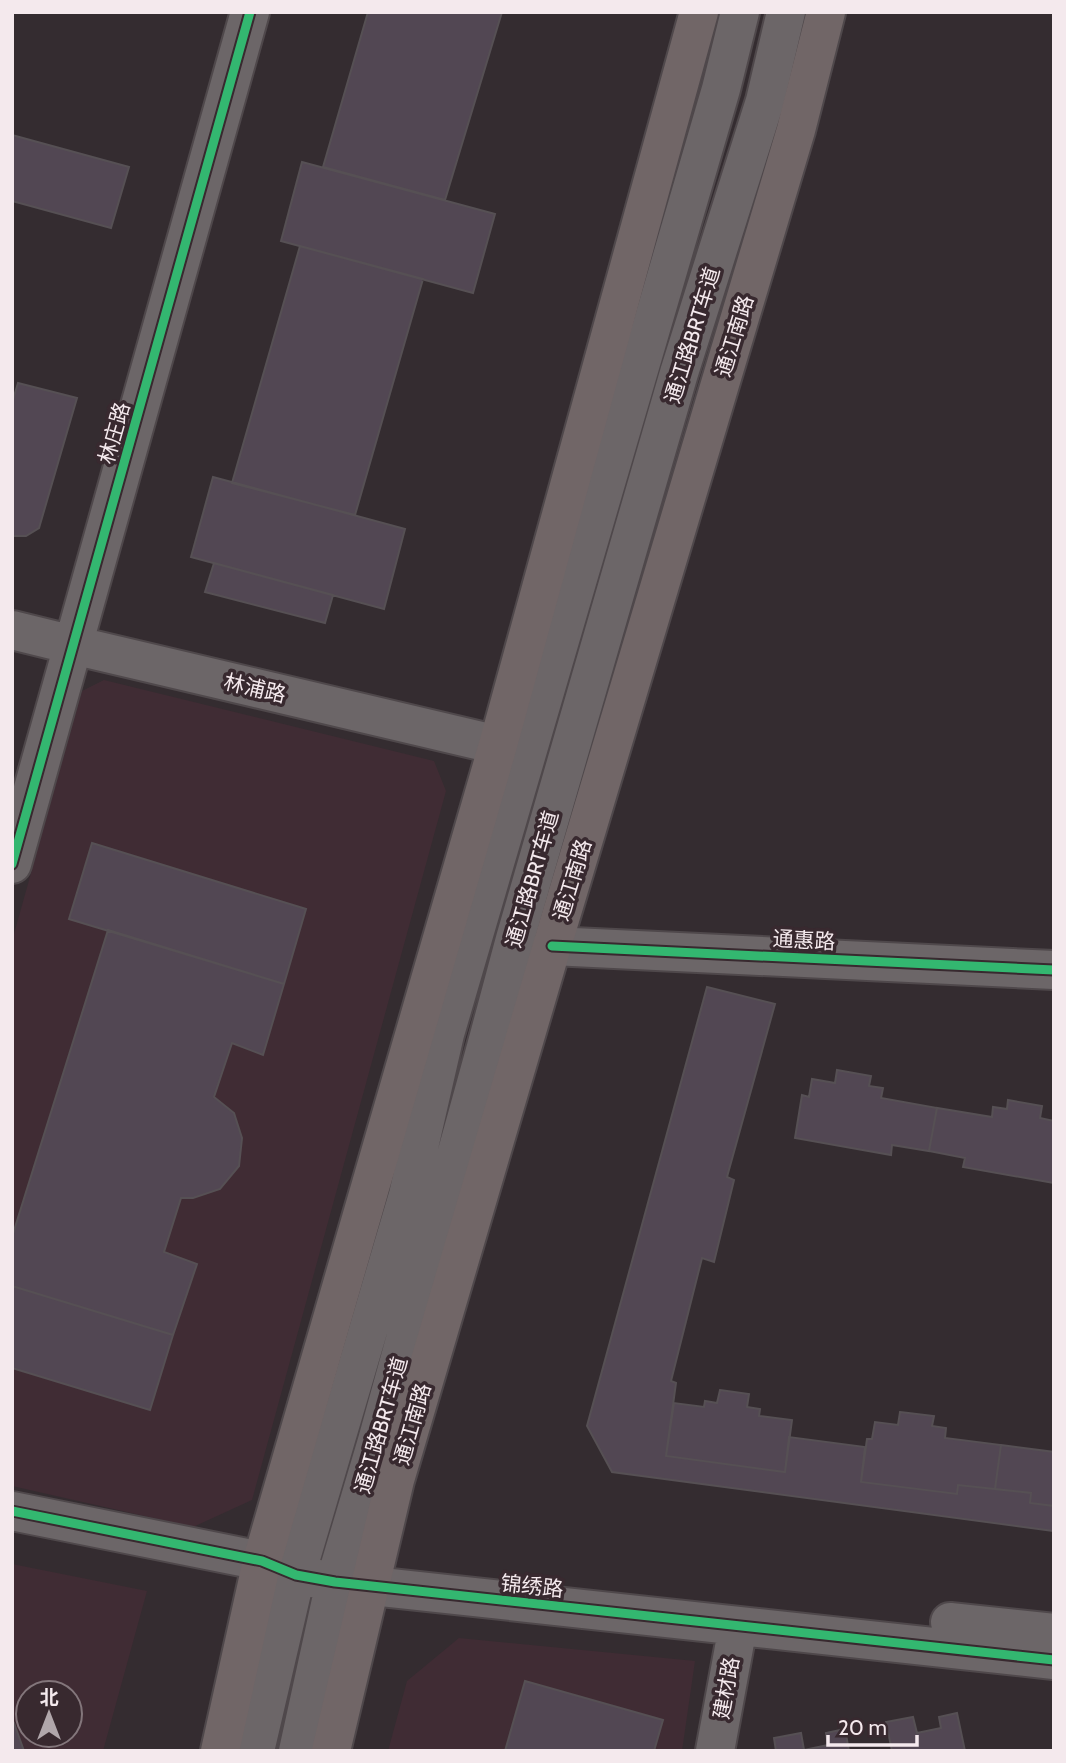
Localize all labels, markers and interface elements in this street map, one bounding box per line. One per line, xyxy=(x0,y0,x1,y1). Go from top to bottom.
street label: 通江路BRT车道 xyxy=(659,264,725,406)
street label: 通江南路 xyxy=(710,292,758,380)
street label: 林庄路 xyxy=(93,399,135,467)
street label: 林浦路 xyxy=(221,669,289,707)
street label: 通江路BRT车道 xyxy=(501,808,563,950)
street label: 通江南路 xyxy=(548,836,596,924)
street label: 通惠路 xyxy=(772,926,836,954)
street label: 通江路BRT车道 xyxy=(350,1354,412,1496)
street label: 通江南路 xyxy=(388,1380,436,1468)
street label: 锦绣路 xyxy=(499,1570,565,1602)
street label: 建材路 xyxy=(708,1655,744,1721)
north arrow xyxy=(14,1679,84,1749)
text: 北 xyxy=(39,1686,59,1709)
scale bar xyxy=(828,1704,917,1748)
text: 20 m xyxy=(838,1715,887,1740)

